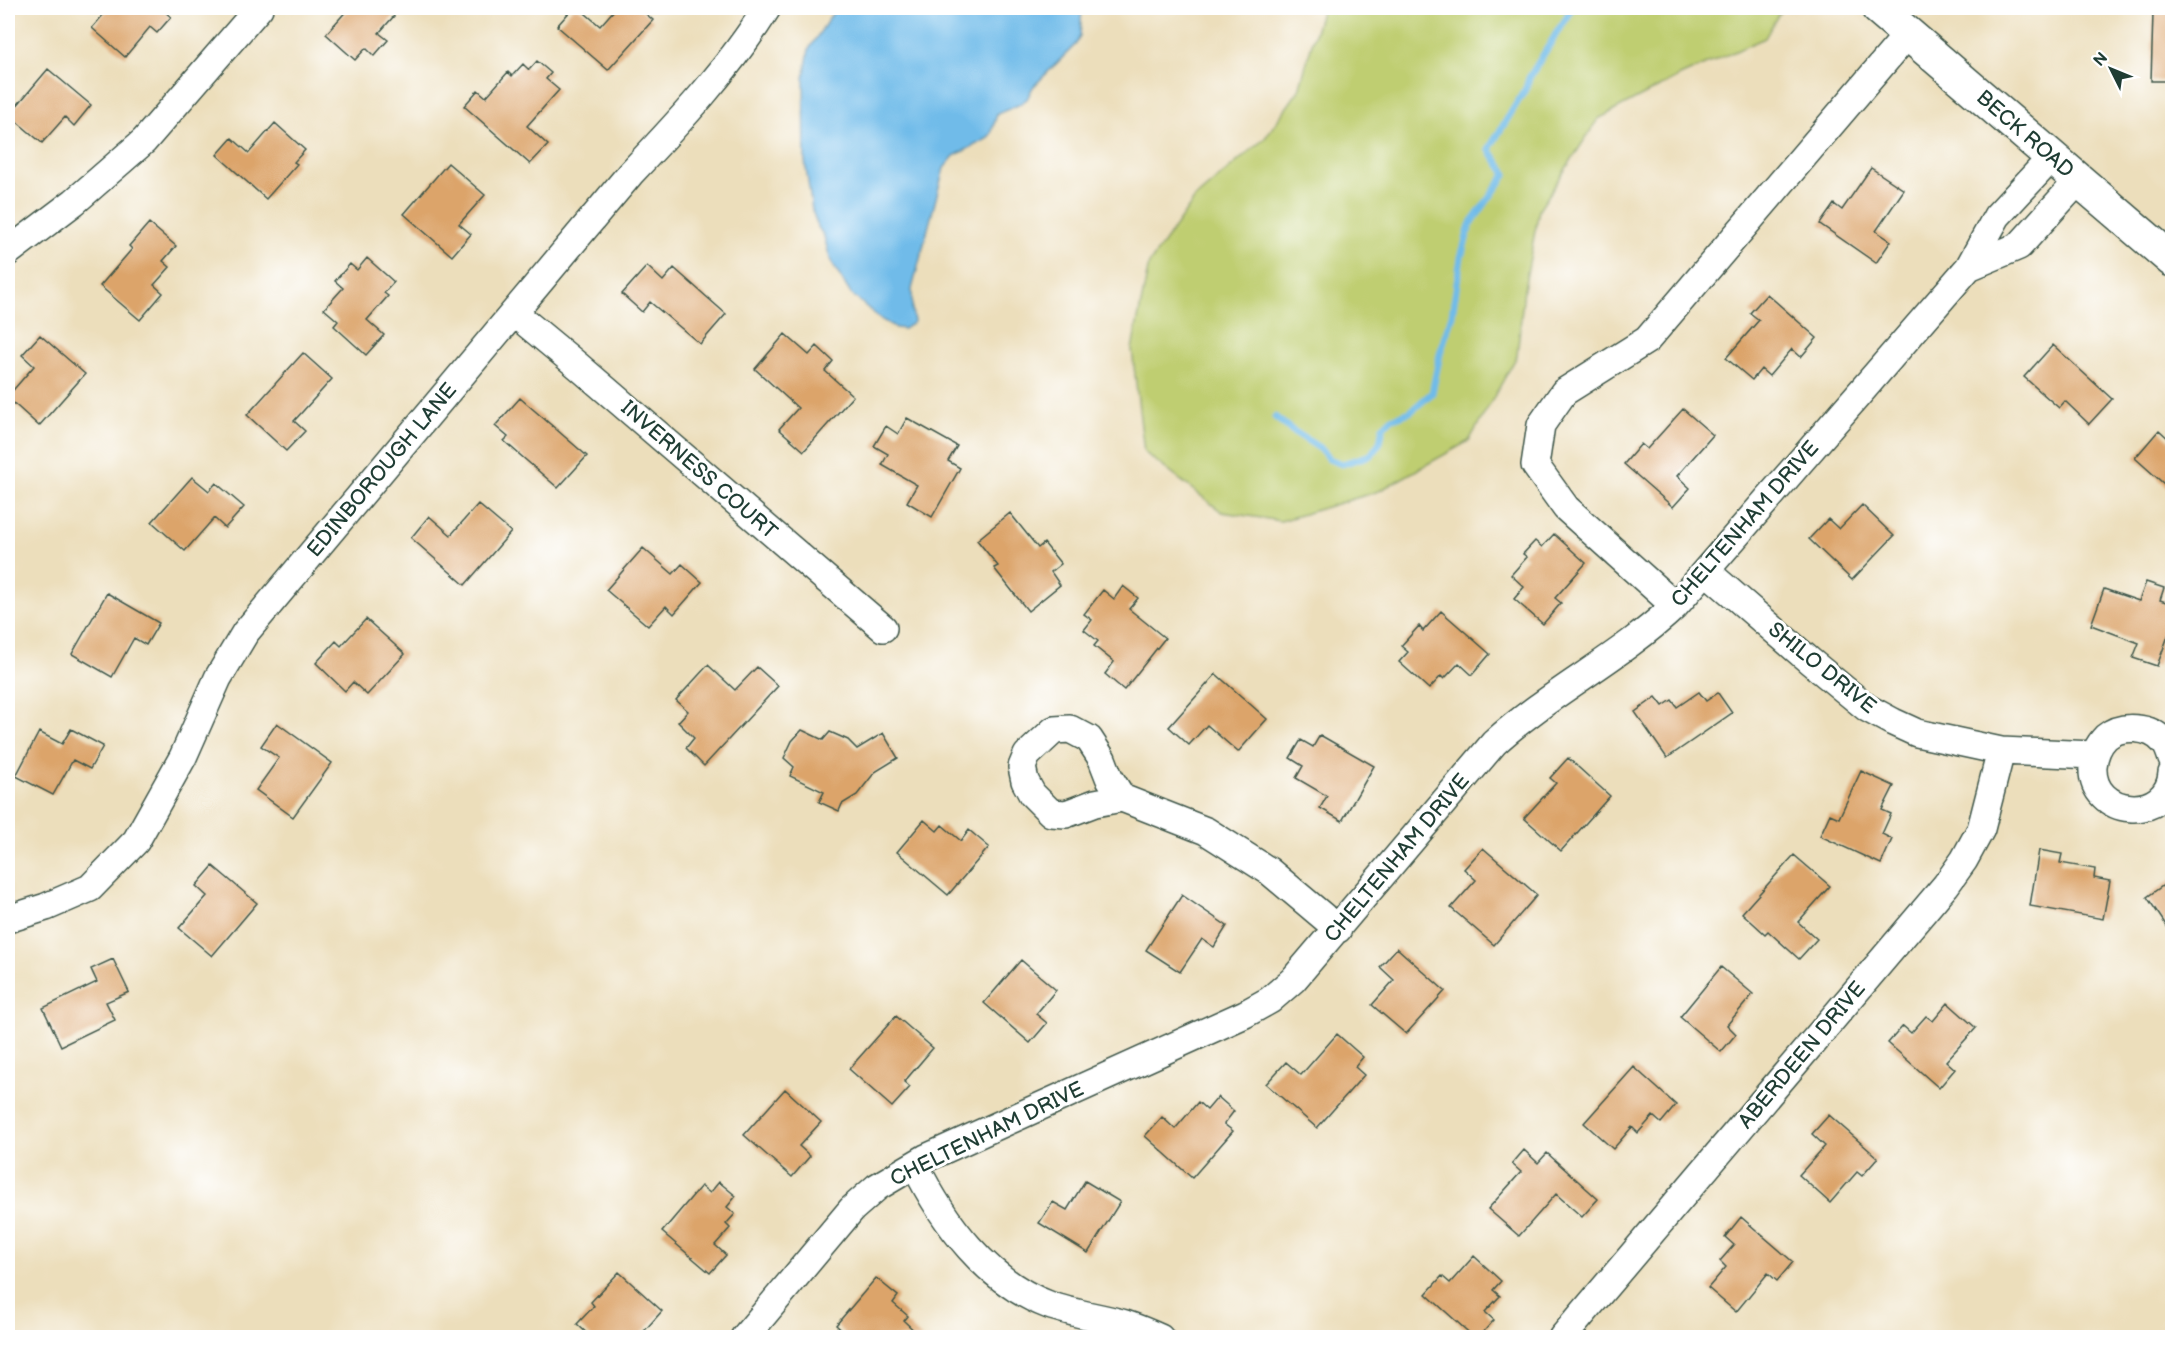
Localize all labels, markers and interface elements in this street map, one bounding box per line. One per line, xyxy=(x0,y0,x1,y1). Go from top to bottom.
north arrow xyxy=(2081,39,2141,99)
text: N xyxy=(2090,49,2112,71)
street label: BECK ROAD xyxy=(1971,85,2079,183)
street label: EDINBOROUGH LANE xyxy=(302,378,462,562)
street label: INVERNESS COURT xyxy=(616,395,782,545)
street label: CHELTENHAM DRIVE xyxy=(1666,436,1824,612)
street label: SHILO DRIVE xyxy=(1763,617,1881,719)
street label: CHELTENHAM DRIVE xyxy=(1319,769,1475,947)
street label: ABERDEEN DRIVE xyxy=(1733,976,1871,1134)
street label: CHELTENHAM DRIVE xyxy=(886,1076,1088,1192)

